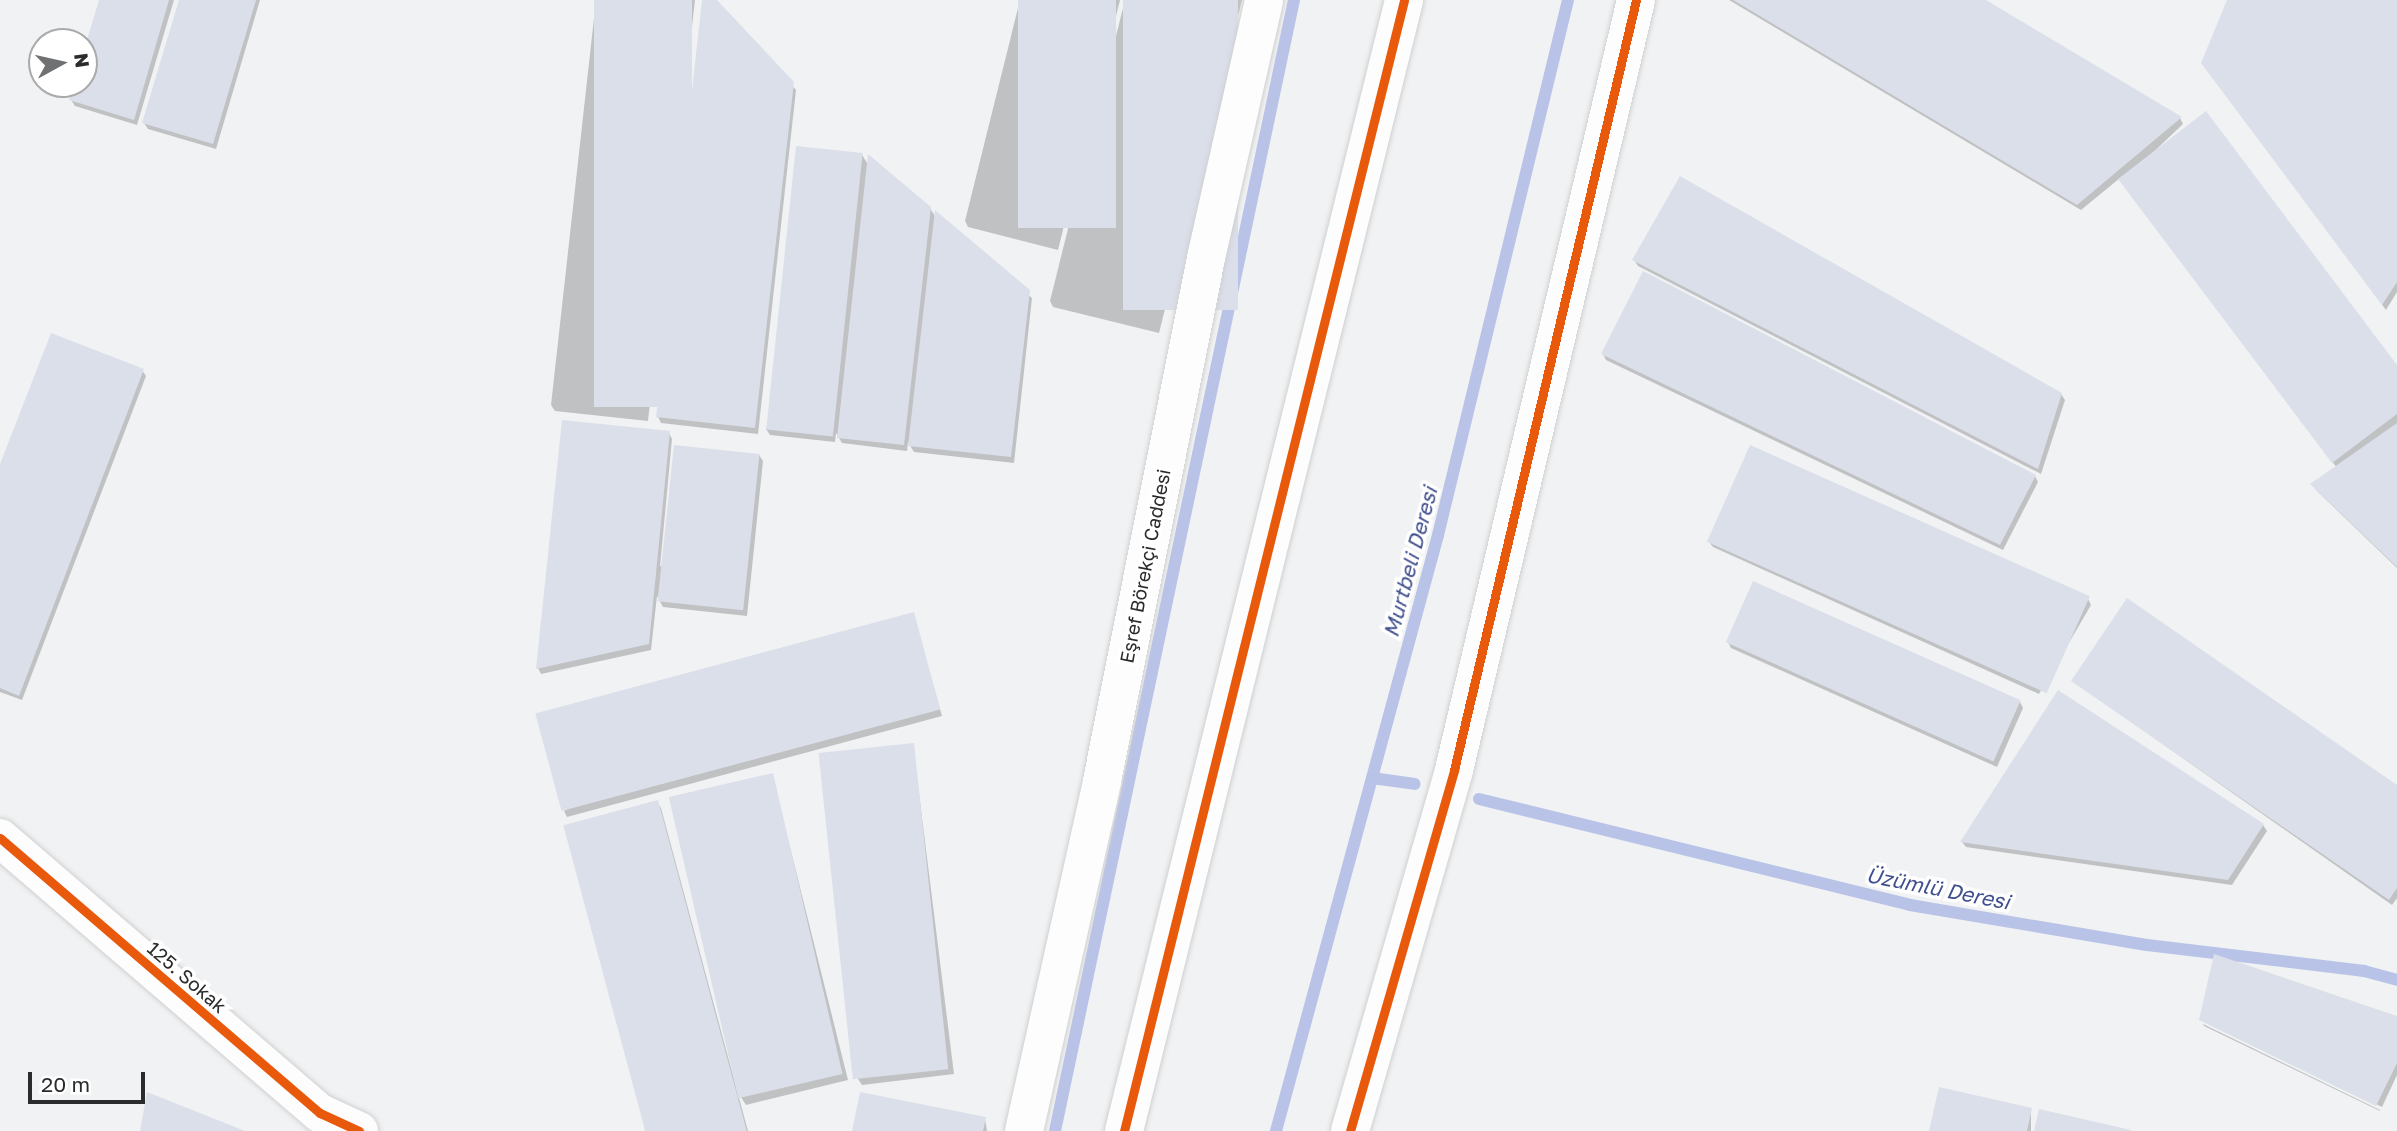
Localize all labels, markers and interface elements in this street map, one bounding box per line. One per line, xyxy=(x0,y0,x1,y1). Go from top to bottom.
north arrow xyxy=(28,28,98,98)
text: N xyxy=(70,52,95,69)
street label: Eşref Börekçi Caddesi xyxy=(1115,467,1175,665)
water label: Murtbeli Deresi xyxy=(1378,484,1442,640)
water label: Üzümlü Deresi xyxy=(1864,862,2012,914)
street label: 125. Sokak xyxy=(143,936,231,1018)
scale bar xyxy=(32,1058,149,1102)
text: 20 m xyxy=(41,1071,90,1097)

